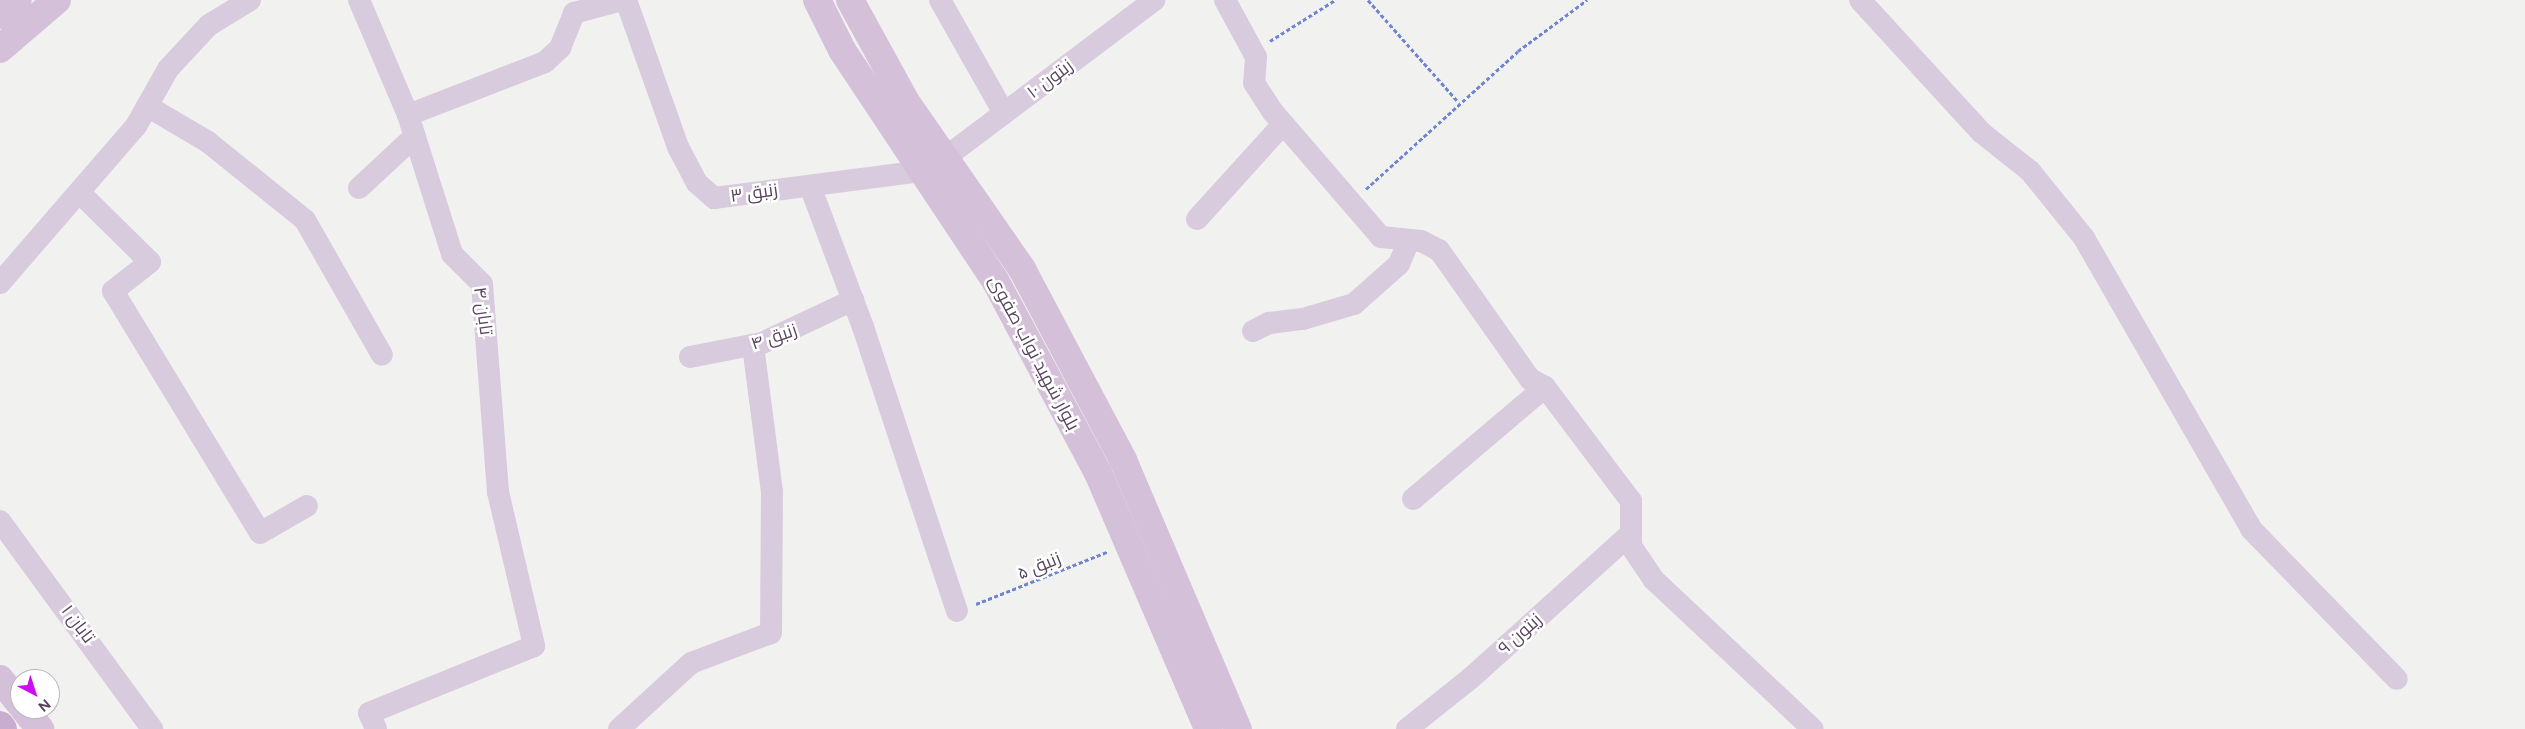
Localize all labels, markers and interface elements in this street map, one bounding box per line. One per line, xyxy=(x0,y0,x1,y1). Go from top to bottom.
street label: زیتون ۱۰ xyxy=(1023,55,1077,103)
street label: زنبق ۳ xyxy=(729,179,779,207)
street label: بلوار شهید نواب صفوی xyxy=(984,272,1084,434)
street label: تابان ۴ xyxy=(469,285,497,337)
street label: زنبق ۴ xyxy=(748,319,800,355)
street label: زنبق ۵ xyxy=(1014,548,1064,584)
street label: تابان ۱ xyxy=(57,601,99,647)
street label: زیتون ۹ xyxy=(1494,609,1546,659)
north arrow xyxy=(10,669,60,719)
text: N xyxy=(35,695,54,715)

